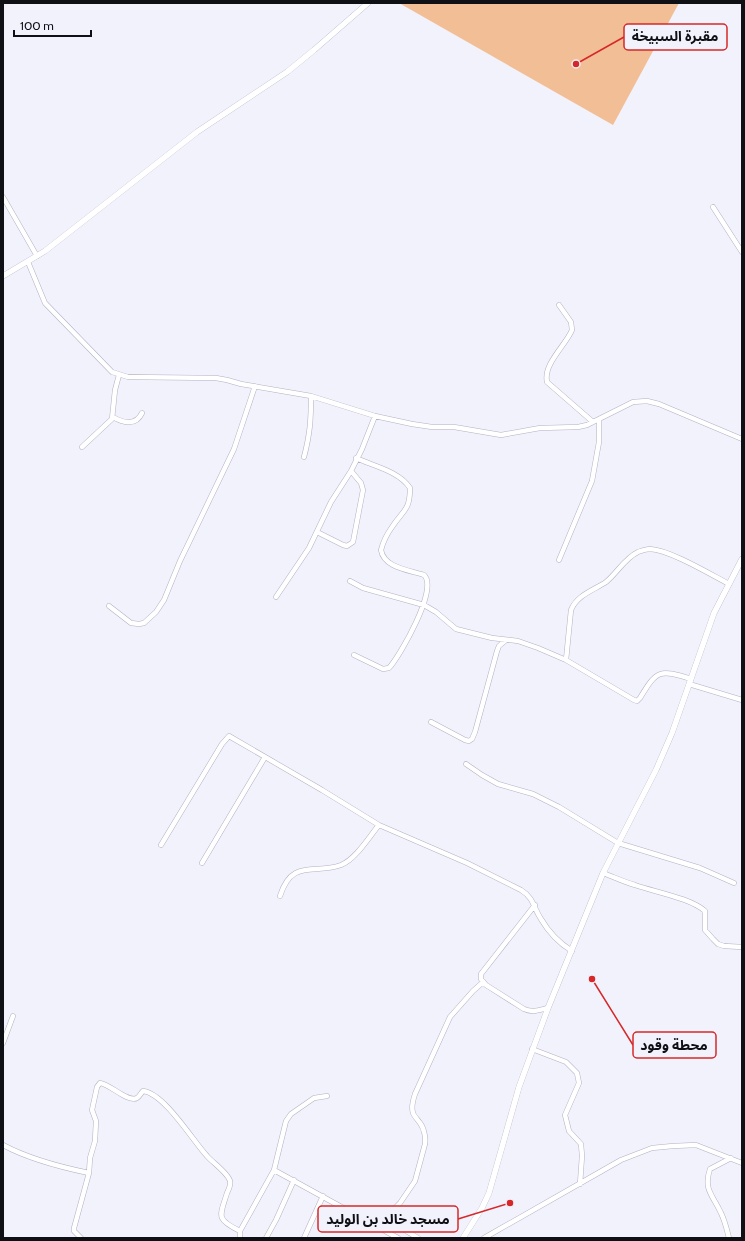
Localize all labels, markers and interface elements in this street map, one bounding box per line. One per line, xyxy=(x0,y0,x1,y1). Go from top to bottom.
scale bar xyxy=(14,12,91,38)
text: 100 m xyxy=(20,18,54,33)
callout: مقبرة السبيخة xyxy=(624,24,727,50)
text: مقبرة السبيخة xyxy=(632,27,718,45)
callout: محطة وقود xyxy=(633,1032,716,1058)
text: محطة وقود xyxy=(640,1036,708,1054)
callout: مسجد خالد بن الوليد xyxy=(318,1206,458,1232)
text: مسجد خالد بن الوليد xyxy=(326,1210,450,1228)

